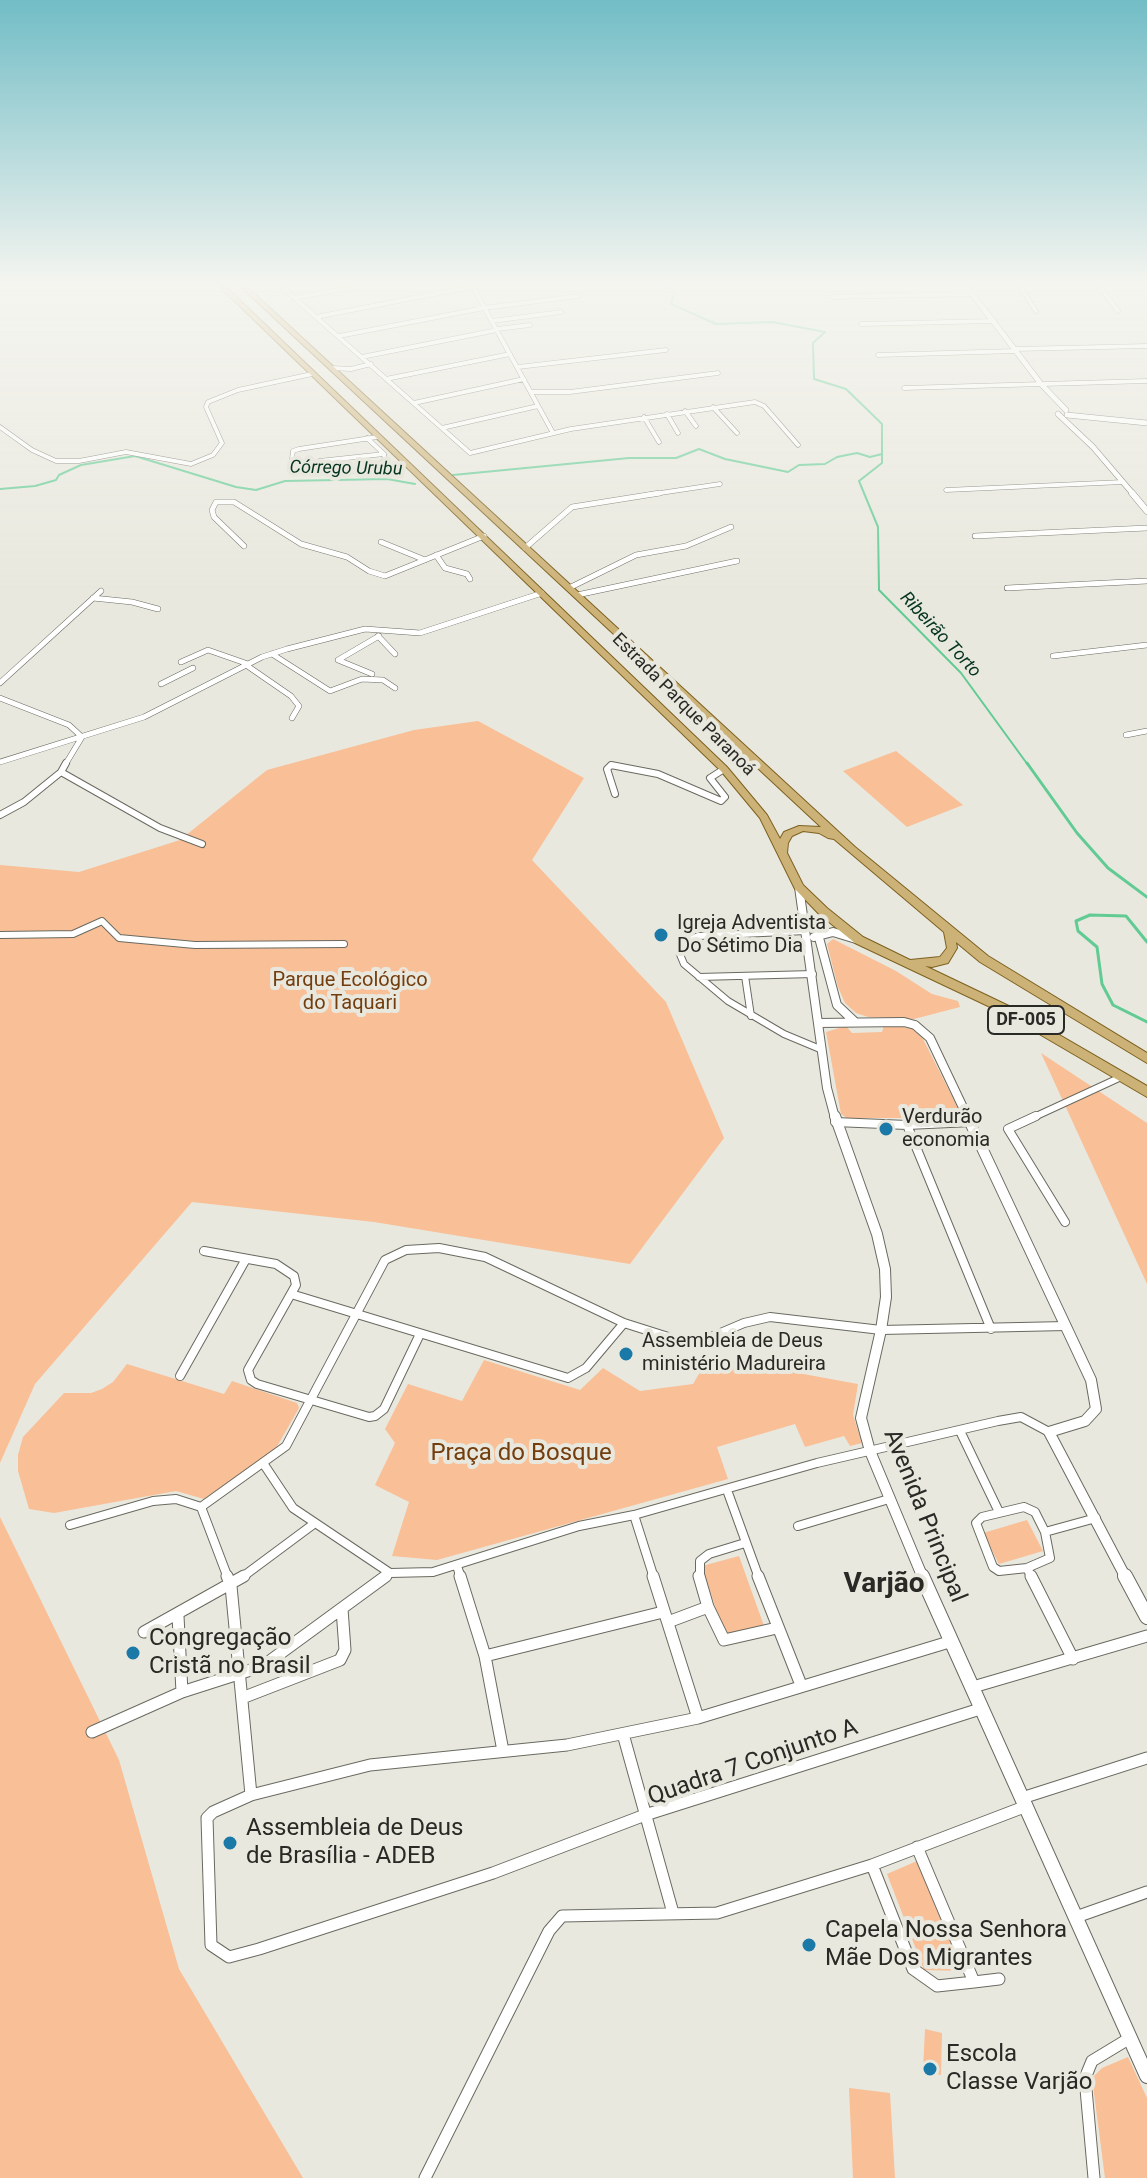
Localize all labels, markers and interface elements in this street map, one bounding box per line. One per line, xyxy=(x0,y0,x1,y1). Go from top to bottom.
water label: Córrego Urubu xyxy=(289,457,403,481)
water label: Ribeirão Torto xyxy=(895,588,985,682)
street label: Estrada Parque Paranoá xyxy=(607,629,759,781)
place label: Igreja Adventista Do Sétimo Dia xyxy=(677,912,826,959)
marker: Igreja Adventista Do Sétimo Dia xyxy=(652,926,670,944)
park label: Parque Ecológico do Taquari xyxy=(272,969,428,1016)
road number: DF-005 xyxy=(988,1006,1064,1034)
place label: Verdurão economia xyxy=(902,1106,990,1153)
marker: Verdurão economia xyxy=(877,1120,895,1138)
place label: Assembleia de Deus ministério Madureira xyxy=(642,1330,826,1377)
marker: Assembleia de Deus ministério Madureira xyxy=(617,1345,635,1363)
street label: Avenida Principal xyxy=(876,1425,972,1607)
park label: Praça do Bosque xyxy=(430,1440,612,1468)
district label: Varjão xyxy=(844,1568,924,1602)
place label: Congregação Cristã no Brasil xyxy=(149,1625,310,1681)
marker: Congregação Cristã no Brasil xyxy=(124,1644,142,1662)
street label: Quadra 7 Conjunto A xyxy=(644,1714,862,1812)
place label: Assembleia de Deus de Brasília - ADEB xyxy=(246,1815,463,1871)
marker: Assembleia de Deus de Brasília - ADEB xyxy=(221,1834,239,1852)
place label: Capela Nossa Senhora Mãe Dos Migrantes xyxy=(825,1917,1067,1973)
marker: Capela Nossa Senhora Mãe Dos Migrantes xyxy=(800,1936,818,1954)
place label: Escola Classe Varjão xyxy=(946,2041,1092,2097)
marker: Escola Classe Varjão xyxy=(921,2060,939,2078)

